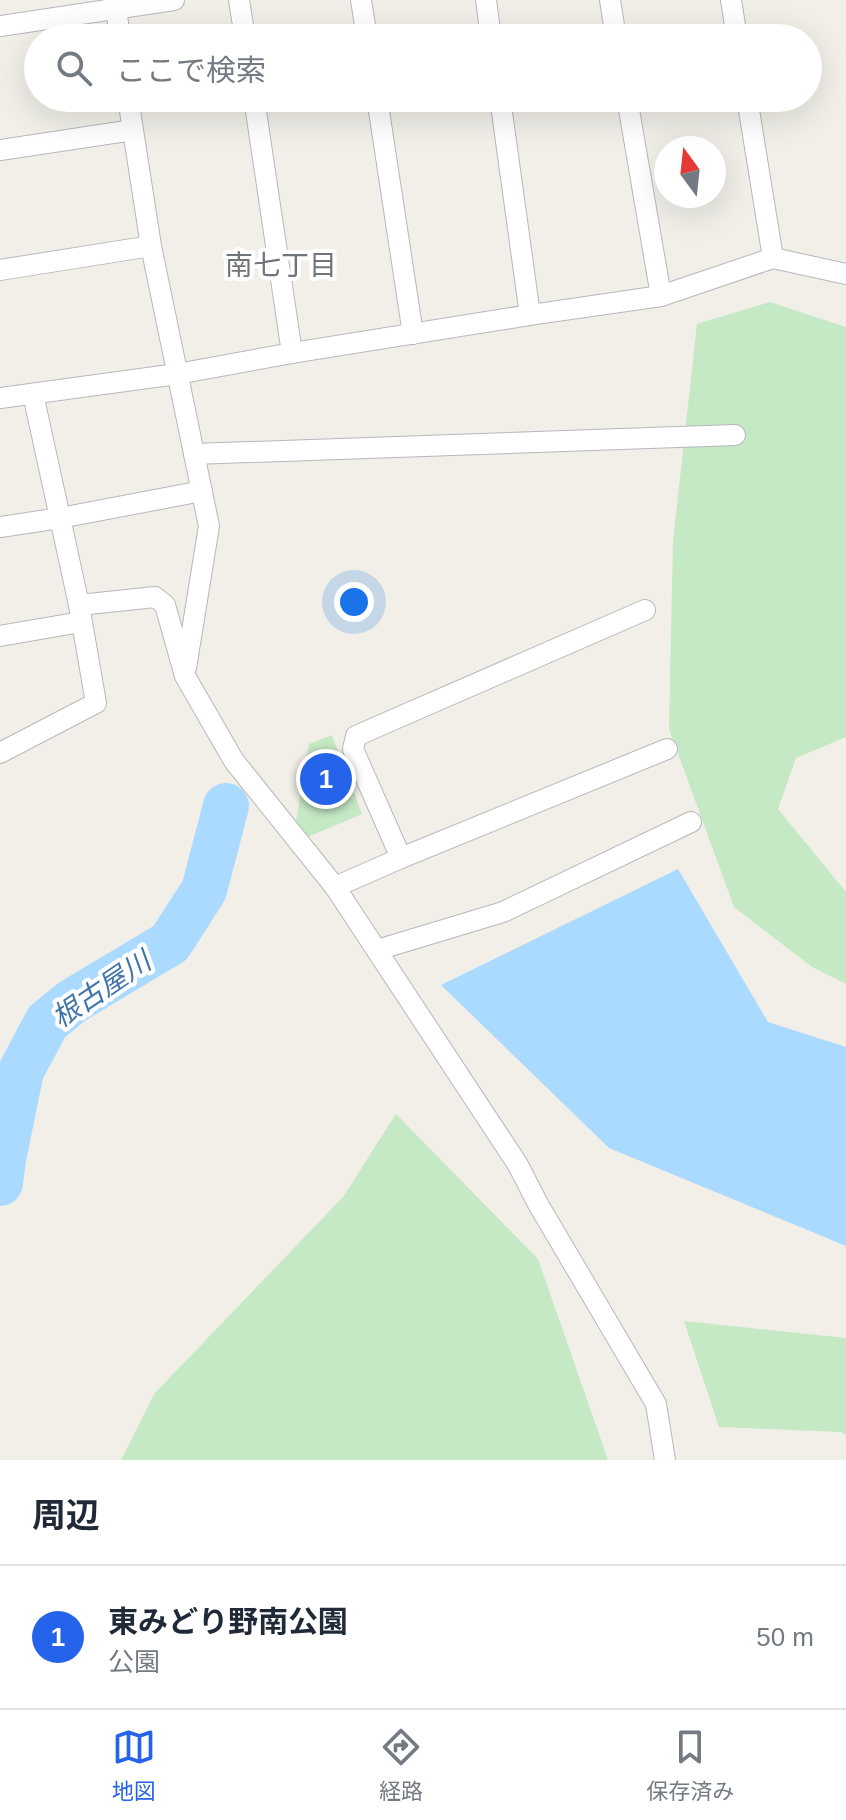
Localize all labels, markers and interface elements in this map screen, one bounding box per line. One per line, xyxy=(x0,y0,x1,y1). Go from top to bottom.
search box xyxy=(24,24,822,112)
icon: search xyxy=(52,46,96,90)
text: ここで検索 xyxy=(116,54,266,87)
north arrow xyxy=(654,136,726,208)
district label: 南七丁目 xyxy=(225,250,337,281)
your location xyxy=(334,582,374,622)
pin: 1 xyxy=(300,749,352,809)
water label: 根古屋川 xyxy=(46,944,159,1034)
text: 周辺 xyxy=(32,1496,100,1534)
text: 東みどり野南公園 xyxy=(108,1605,348,1638)
text: 1 xyxy=(51,1622,65,1652)
text: 50 m xyxy=(756,1622,814,1652)
text: 公園 xyxy=(108,1647,160,1677)
tab: 地図 xyxy=(112,1725,156,1805)
tab: 経路 xyxy=(379,1725,423,1805)
tab: 保存済み xyxy=(646,1725,734,1805)

